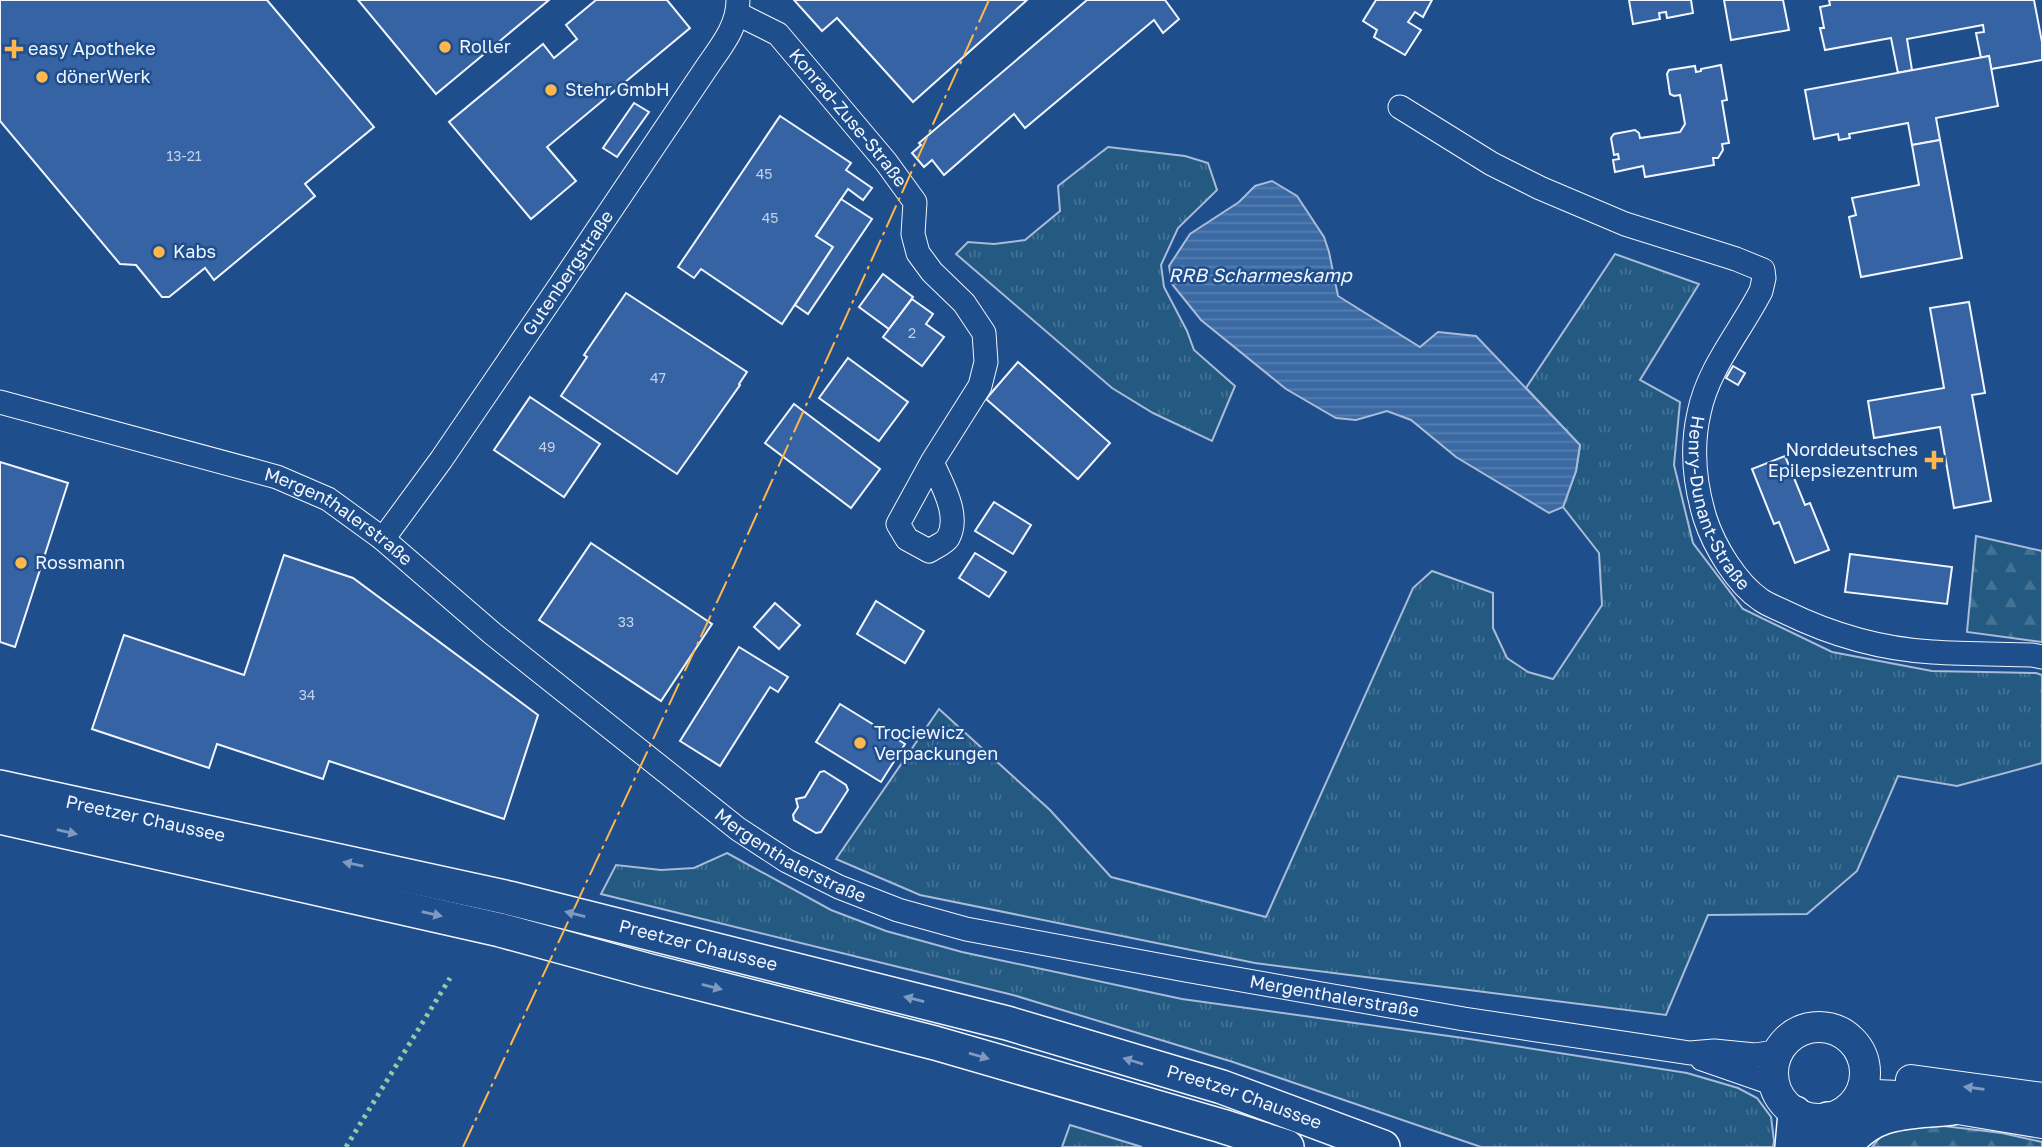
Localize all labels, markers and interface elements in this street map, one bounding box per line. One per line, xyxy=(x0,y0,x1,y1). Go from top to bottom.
place label: Roller xyxy=(459,35,511,57)
place label: easy Apotheke xyxy=(28,37,156,59)
marker: Roller xyxy=(437,39,453,55)
marker: easy Apotheke xyxy=(6,41,22,57)
street label: Konrad-Zuse-Straße xyxy=(785,44,912,191)
place label: dönerWerk xyxy=(56,65,151,87)
marker: dönerWerk xyxy=(34,69,50,85)
place label: Stehr GmbH xyxy=(565,78,670,100)
marker: Stehr GmbH xyxy=(543,82,559,98)
house number: 13-21 xyxy=(166,147,202,164)
house number: 45 xyxy=(756,165,772,182)
street label: Gutenbergstraße xyxy=(517,206,617,339)
house number: 45 xyxy=(762,209,778,226)
place label: Kabs xyxy=(173,240,216,262)
marker: Kabs xyxy=(151,244,167,260)
water label: RRB Scharmeskamp xyxy=(1168,263,1353,286)
house number: 2 xyxy=(908,324,916,341)
house number: 47 xyxy=(650,369,666,386)
street label: Henry-Dunant-Straße xyxy=(1685,414,1755,594)
house number: 49 xyxy=(538,438,556,455)
place label: Norddeutsches Epilepsiezentrum xyxy=(1768,438,1918,481)
marker: Norddeutsches Epilepsiezentrum xyxy=(1924,450,1944,470)
street label: Mergenthalerstraße xyxy=(262,462,417,570)
place label: Rossmann xyxy=(35,551,125,573)
marker: Rossmann xyxy=(13,555,29,571)
house number: 33 xyxy=(618,613,634,630)
house number: 34 xyxy=(299,686,315,703)
place label: Trociewicz Verpackungen xyxy=(874,721,998,764)
marker: Trociewicz Verpackungen xyxy=(852,735,868,751)
street label: Preetzer Chaussee xyxy=(64,790,228,846)
street label: Mergenthalerstraße xyxy=(711,803,869,907)
one-way arrow xyxy=(56,827,78,838)
one-way arrow xyxy=(342,858,364,869)
one-way arrow xyxy=(564,908,586,919)
one-way arrow xyxy=(421,909,443,920)
street label: Preetzer Chaussee xyxy=(617,914,780,975)
street label: Mergenthalerstraße xyxy=(1248,970,1421,1021)
one-way arrow xyxy=(701,982,723,993)
one-way arrow xyxy=(903,993,925,1004)
one-way arrow xyxy=(969,1052,990,1062)
one-way arrow xyxy=(1123,1055,1144,1065)
street label: Preetzer Chaussee xyxy=(1164,1059,1325,1133)
one-way arrow xyxy=(1963,1083,1985,1094)

